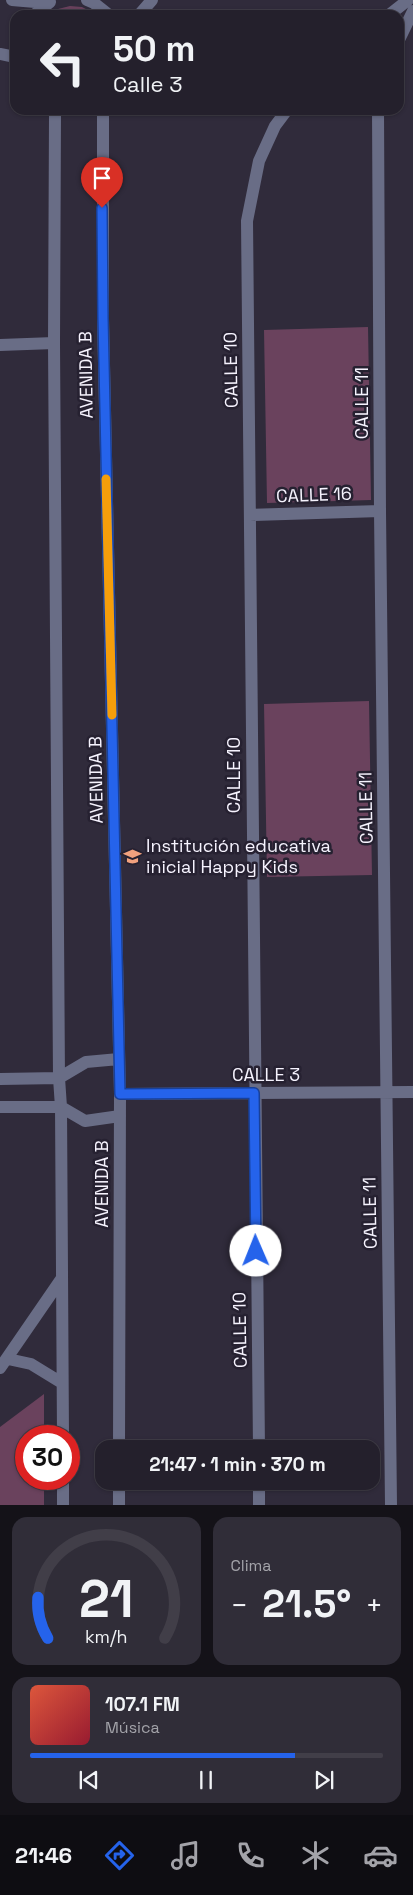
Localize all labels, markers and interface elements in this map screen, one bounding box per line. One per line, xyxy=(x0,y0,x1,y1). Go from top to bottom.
text: 50 m xyxy=(113,27,195,71)
icon: left xyxy=(30,30,95,95)
text: Calle 3 xyxy=(113,70,183,98)
pin xyxy=(81,157,123,208)
icon: arrive xyxy=(88,164,116,192)
street label: AVENIDA B xyxy=(73,331,98,419)
street label: CALLE 10 xyxy=(218,332,243,408)
street label: CALLE 11 xyxy=(350,367,373,439)
street label: CALLE 16 xyxy=(276,482,352,507)
street label: AVENIDA B xyxy=(83,736,108,824)
street label: CALLE 10 xyxy=(222,737,245,813)
street label: CALLE 11 xyxy=(353,772,378,844)
place label: Institución educativa inicial Happy Kids xyxy=(146,834,331,878)
school or university icon: Institución educativa inicial Happy Kids xyxy=(122,846,142,866)
street label: CALLE 3 xyxy=(232,1063,300,1086)
street label: AVENIDA B xyxy=(90,1140,113,1228)
street label: CALLE 11 xyxy=(357,1177,382,1249)
position arrow xyxy=(229,1224,281,1276)
street label: CALLE 10 xyxy=(227,1292,252,1368)
speed limit sign: 30 xyxy=(15,1425,80,1490)
text: 21:47 · 1 min · 370 m xyxy=(149,1452,326,1477)
text: Clima xyxy=(231,1555,272,1576)
text: 21 xyxy=(79,1566,133,1632)
text: 21.5° xyxy=(262,1580,351,1628)
text: − xyxy=(231,1587,248,1623)
text: + xyxy=(366,1587,383,1623)
text: km/h xyxy=(85,1625,128,1648)
text: 107.1 FM xyxy=(105,1692,180,1717)
text: Música xyxy=(105,1717,160,1738)
icon: previous xyxy=(75,1766,103,1794)
icon: pause xyxy=(192,1766,220,1794)
icon: next xyxy=(310,1766,338,1794)
icon: directions xyxy=(102,1838,137,1873)
icon: music xyxy=(168,1838,203,1873)
icon: phone xyxy=(233,1838,268,1873)
icon: climate xyxy=(298,1838,333,1873)
icon: car xyxy=(363,1838,398,1873)
text: 21:46 xyxy=(15,1841,72,1869)

